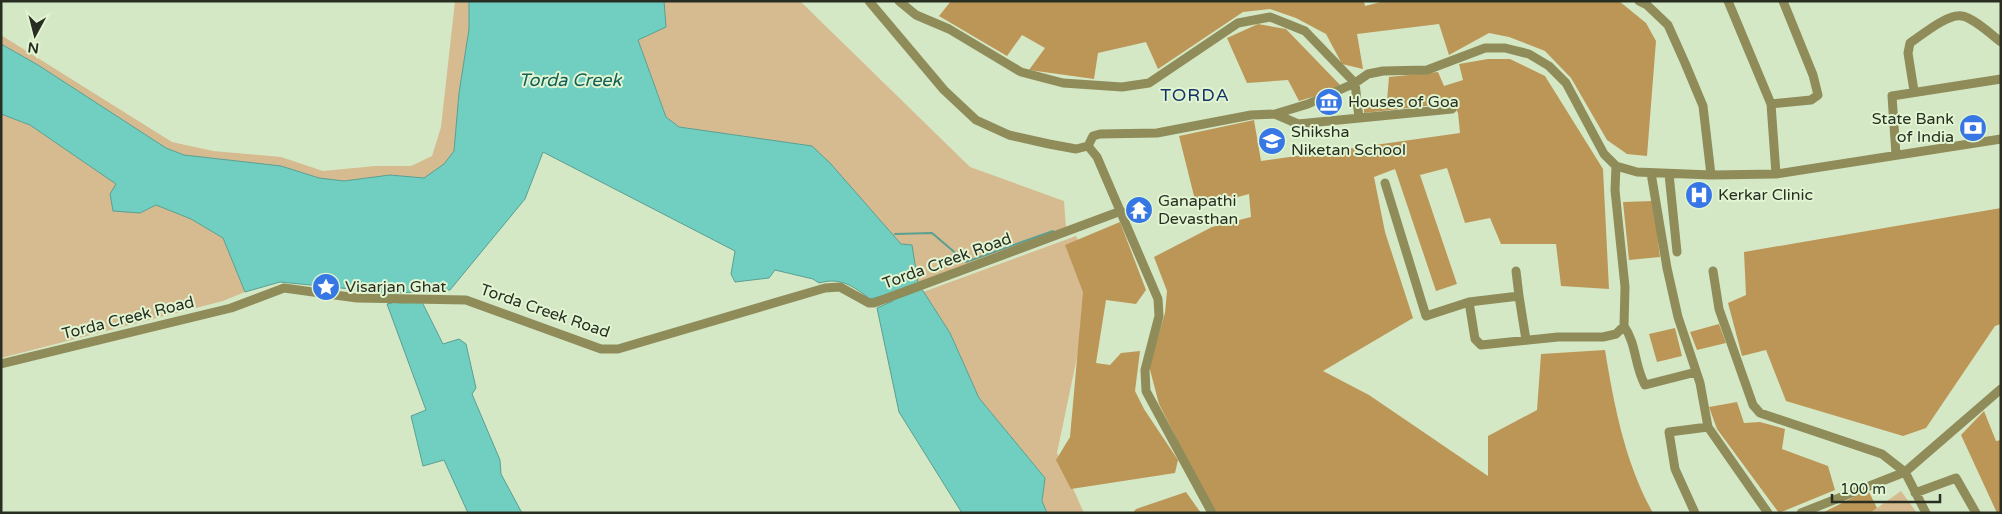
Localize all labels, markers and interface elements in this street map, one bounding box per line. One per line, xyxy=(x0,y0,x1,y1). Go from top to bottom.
north arrow xyxy=(10,10,60,60)
text: N xyxy=(27,38,40,57)
water label: Torda Creek xyxy=(519,69,623,91)
district label: TORDA xyxy=(1160,84,1230,106)
museum icon: Houses of Goa xyxy=(1314,87,1344,117)
place label: Houses of Goa xyxy=(1348,92,1459,112)
place label: State Bank of India xyxy=(1872,109,1954,147)
bank icon: State Bank of India xyxy=(1958,113,1988,143)
place label: Shiksha Niketan School xyxy=(1291,122,1406,160)
school or university icon: Shiksha Niketan School xyxy=(1257,126,1287,156)
hospital icon: Kerkar Clinic xyxy=(1684,180,1714,210)
place label: Kerkar Clinic xyxy=(1718,185,1813,205)
place label: Ganapathi Devasthan xyxy=(1158,191,1238,229)
temple icon: Ganapathi Devasthan xyxy=(1124,195,1154,225)
street label: Torda Creek Road xyxy=(880,228,1014,294)
place icon: Visarjan Ghat xyxy=(311,272,341,302)
place label: Visarjan Ghat xyxy=(345,277,446,297)
street label: Torda Creek Road xyxy=(478,279,612,343)
street label: Torda Creek Road xyxy=(60,292,196,344)
scale bar xyxy=(1832,472,1940,504)
text: 100 m xyxy=(1840,480,1886,498)

